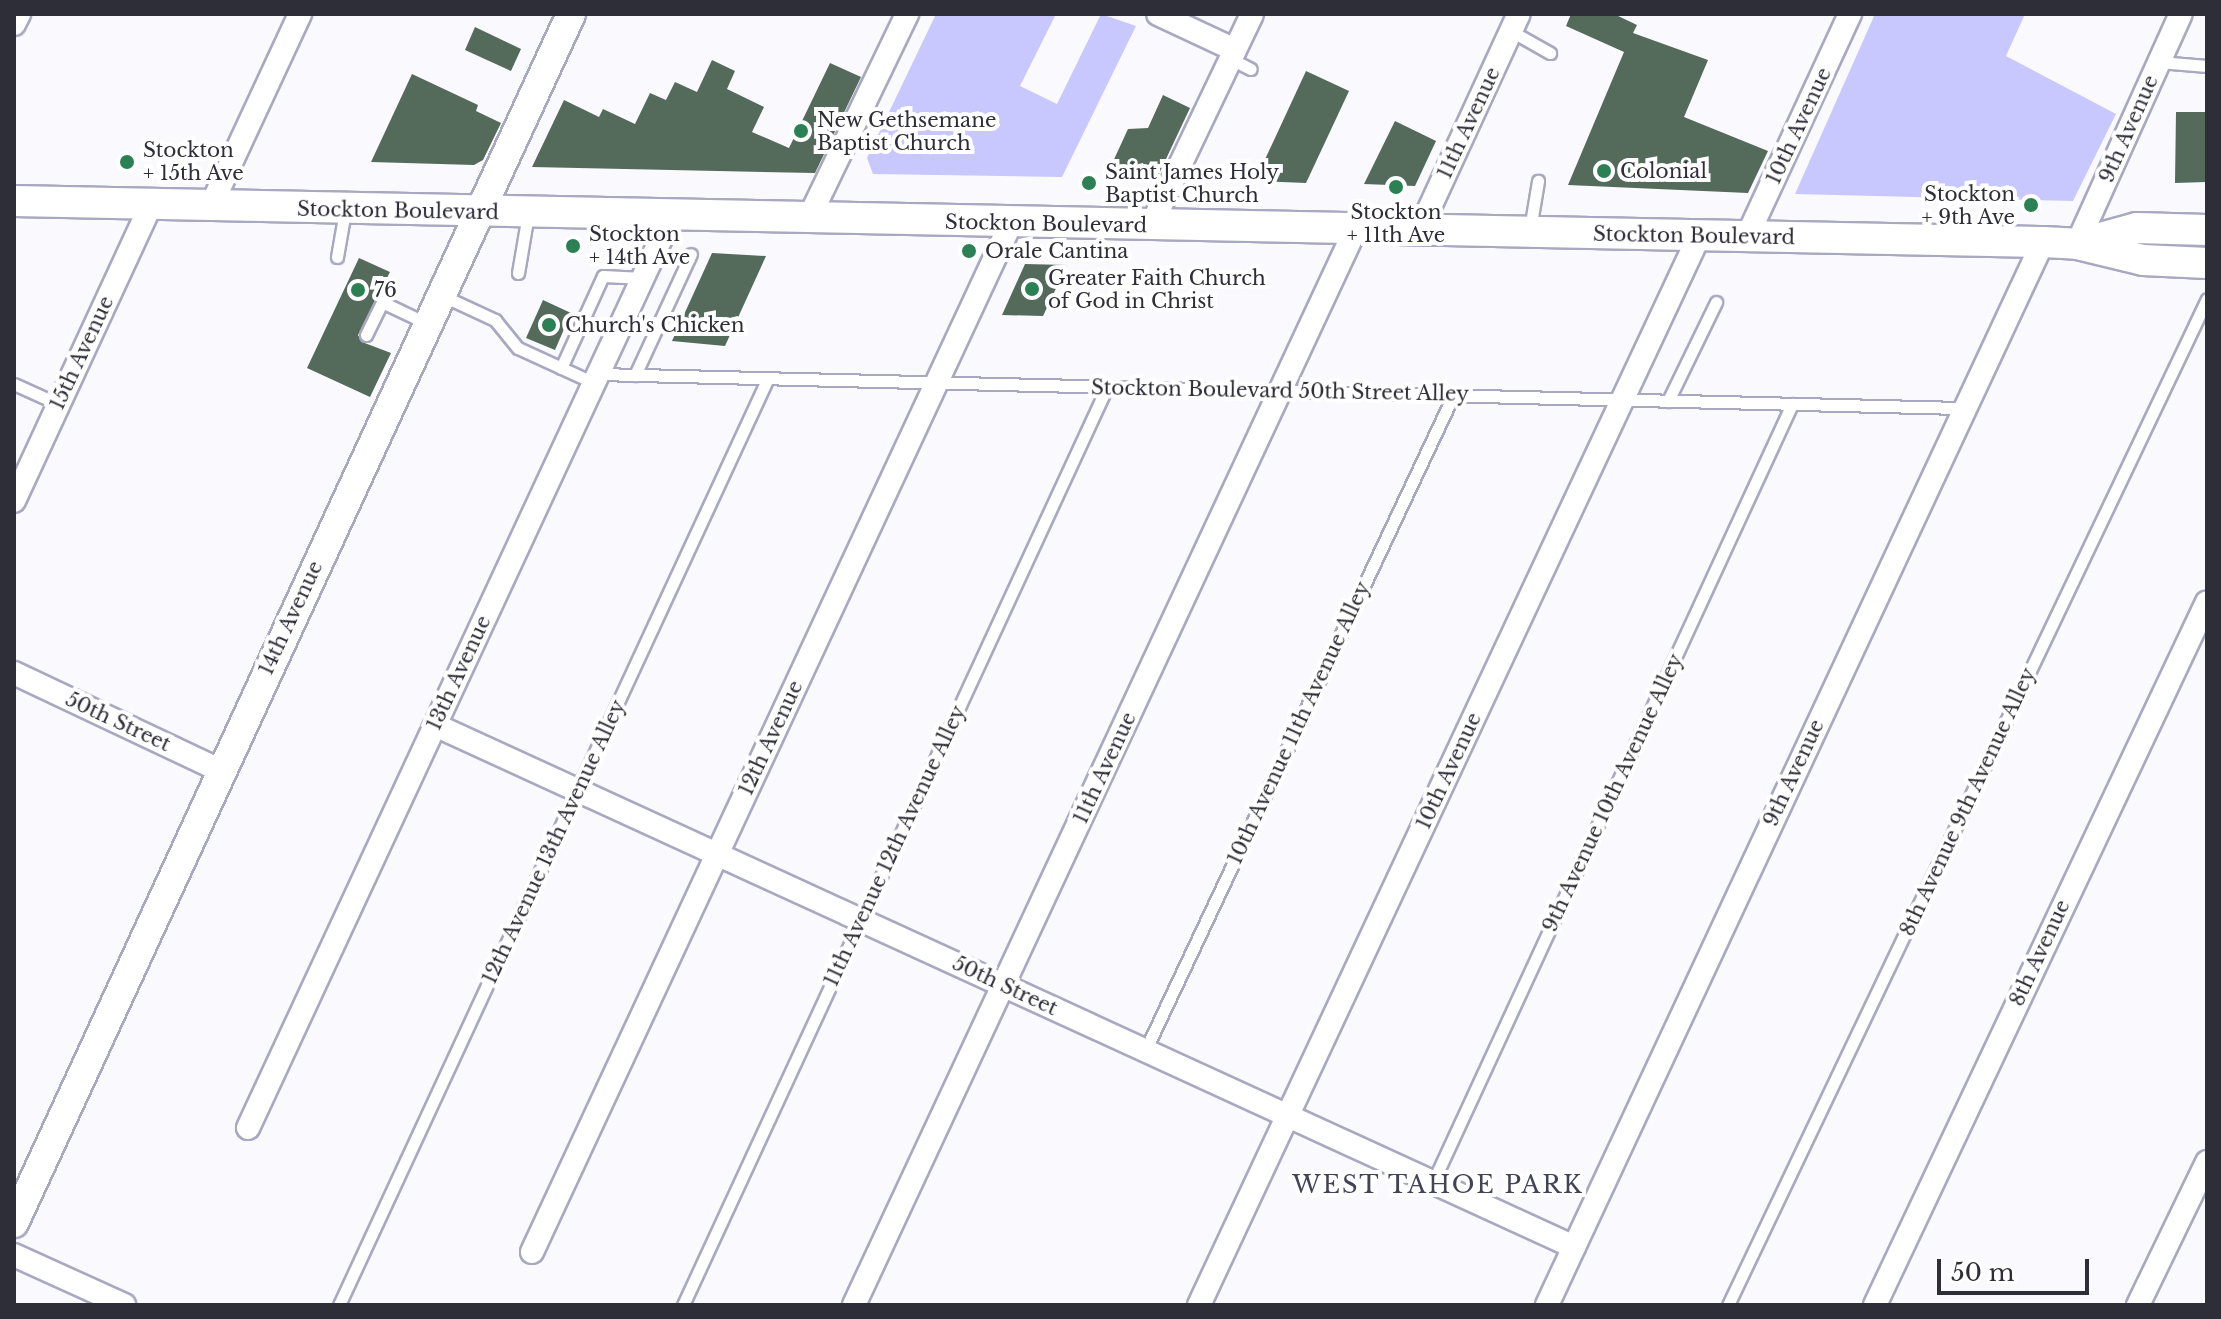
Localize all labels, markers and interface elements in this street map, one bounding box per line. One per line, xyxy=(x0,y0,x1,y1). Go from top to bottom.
street label: 11th Avenue xyxy=(1433,63,1505,183)
street label: 10th Avenue xyxy=(1761,64,1837,188)
street label: 9th Avenue xyxy=(2094,71,2164,187)
place label: New Gethsemane Baptist Church xyxy=(817,108,997,155)
marker: New Gethsemane Baptist Church xyxy=(792,122,810,140)
place label: Stockton + 15th Ave xyxy=(143,138,245,185)
marker: Stockton + 15th Ave xyxy=(118,153,136,171)
place label: Colonial xyxy=(1620,159,1707,183)
place label: Saint James Holy Baptist Church xyxy=(1105,160,1279,207)
marker: Colonial xyxy=(1595,162,1613,180)
marker: Saint James Holy Baptist Church xyxy=(1080,174,1098,192)
marker: Stockton + 11th Ave xyxy=(1387,178,1405,196)
place label: Stockton + 9th Ave xyxy=(1921,182,2015,229)
marker: Stockton + 9th Ave xyxy=(2022,196,2040,214)
street label: Stockton Boulevard xyxy=(297,197,499,225)
place label: Stockton + 11th Ave xyxy=(1346,200,1446,247)
street label: Stockton Boulevard xyxy=(945,210,1147,238)
place label: Stockton + 14th Ave xyxy=(589,222,691,269)
street label: Stockton Boulevard xyxy=(1593,222,1795,250)
marker: Stockton + 14th Ave xyxy=(564,237,582,255)
place label: Orale Cantina xyxy=(985,239,1128,263)
marker: Orale Cantina xyxy=(960,242,978,260)
place label: Greater Faith Church of God in Christ xyxy=(1048,266,1266,313)
place label: 76 xyxy=(374,278,397,302)
marker: Greater Faith Church of God in Christ xyxy=(1023,280,1041,298)
marker: 76 xyxy=(349,281,367,299)
street label: 15th Avenue xyxy=(45,292,119,414)
place label: Church's Chicken xyxy=(565,313,745,337)
marker: Church's Chicken xyxy=(540,316,558,334)
street label: Stockton Boulevard 50th Street Alley xyxy=(1090,376,1470,406)
street label: 14th Avenue xyxy=(254,557,328,679)
street label: 10th Avenue 11th Avenue Alley xyxy=(1222,577,1376,869)
street label: 13th Avenue xyxy=(422,612,496,734)
street label: 9th Avenue 10th Avenue Alley xyxy=(1537,649,1689,937)
street label: 8th Avenue 9th Avenue Alley xyxy=(1895,663,2041,941)
street label: 12th Avenue xyxy=(734,677,808,799)
street label: 50th Street xyxy=(62,687,174,757)
street label: 12th Avenue 13th Avenue Alley xyxy=(477,695,631,989)
street label: 11th Avenue 12th Avenue Alley xyxy=(819,701,971,991)
street label: 11th Avenue xyxy=(1069,708,1141,828)
street label: 10th Avenue xyxy=(1411,709,1487,833)
street label: 9th Avenue xyxy=(1759,715,1829,831)
street label: 8th Avenue xyxy=(2005,896,2075,1010)
street label: 50th Street xyxy=(949,951,1061,1021)
district label: WEST TAHOE PARK xyxy=(1292,1171,1584,1199)
scale bar xyxy=(1941,1243,2093,1293)
text: 50 m xyxy=(1951,1258,2014,1287)

